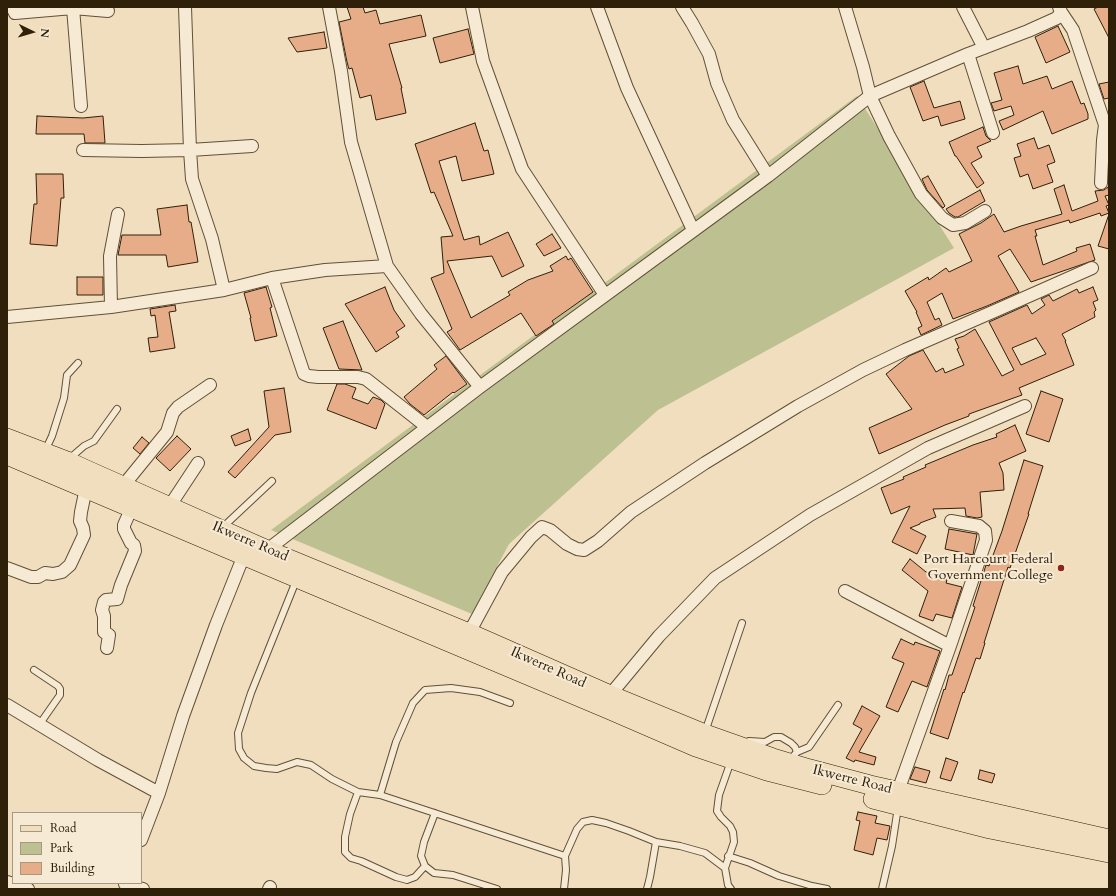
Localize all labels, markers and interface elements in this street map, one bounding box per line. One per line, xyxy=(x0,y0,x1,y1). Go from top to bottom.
north arrow xyxy=(12,12,52,52)
text: N xyxy=(37,28,52,38)
street label: Ikwerre Road xyxy=(209,518,291,566)
place label: Port Harcourt Federal Government College xyxy=(923,552,1053,584)
marker: Port Harcourt Federal Government College xyxy=(1056,563,1066,573)
street label: Ikwerre Road xyxy=(508,644,588,692)
street label: Ikwerre Road xyxy=(811,762,893,798)
legend xyxy=(12,812,142,884)
text: Road xyxy=(50,820,76,836)
text: Park xyxy=(50,840,73,856)
text: Building xyxy=(50,860,94,876)

